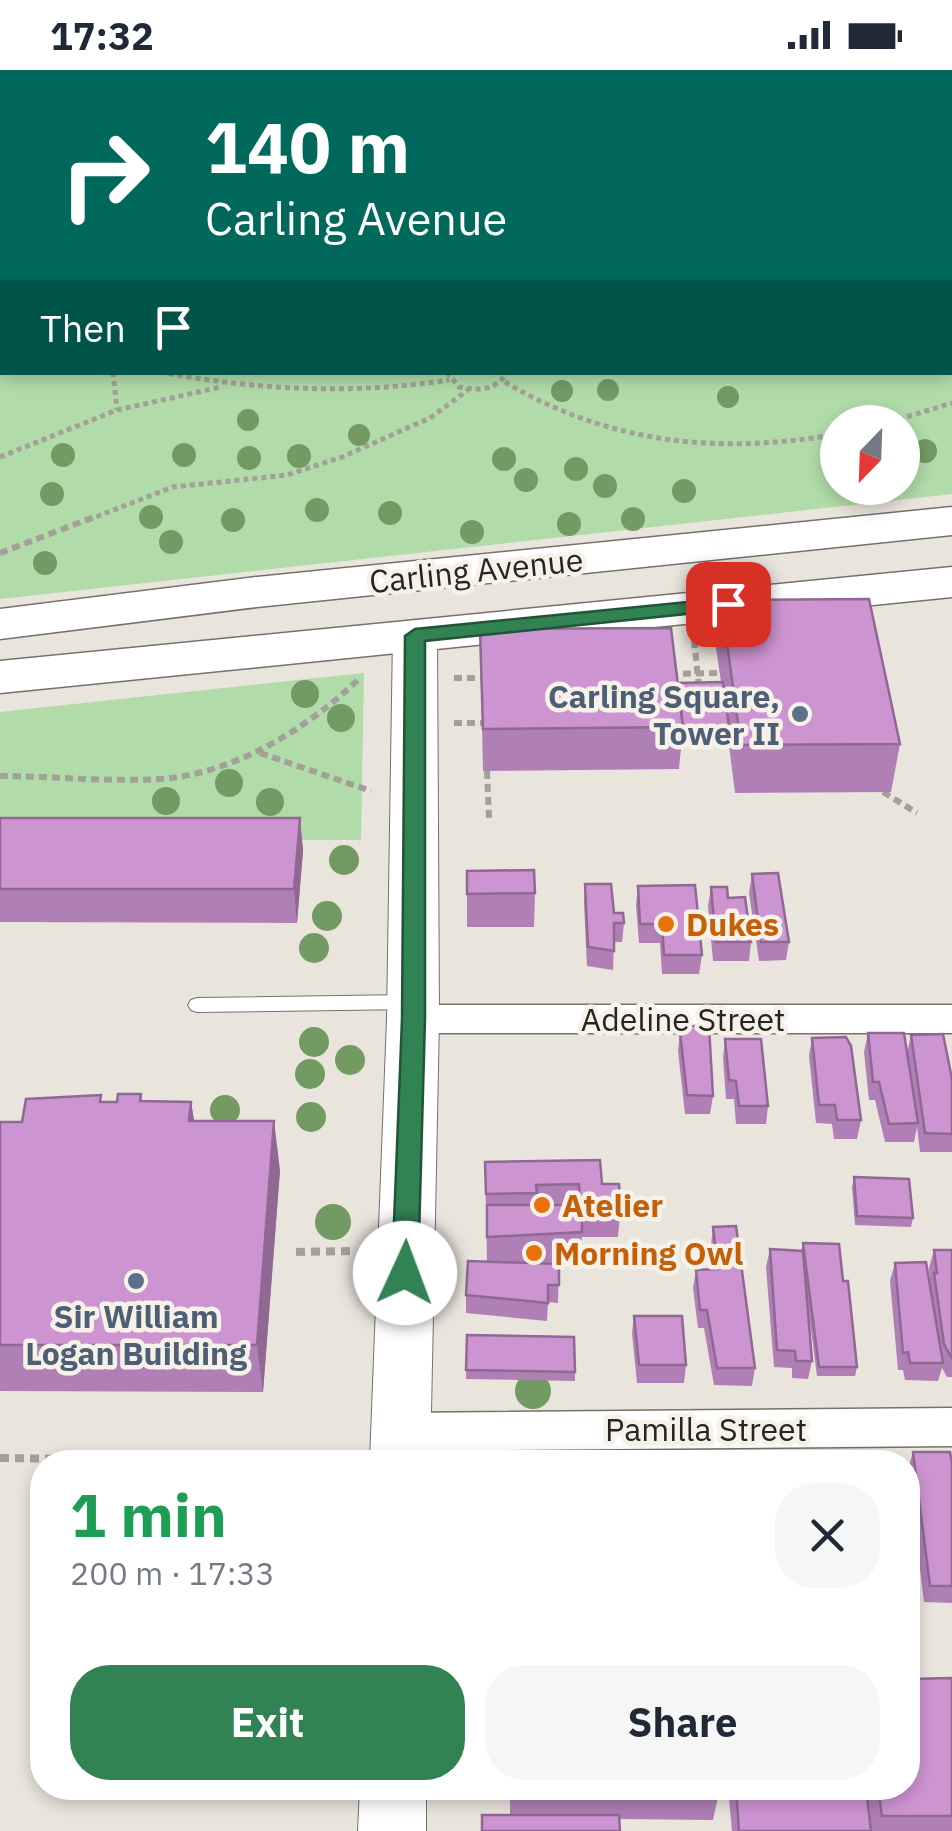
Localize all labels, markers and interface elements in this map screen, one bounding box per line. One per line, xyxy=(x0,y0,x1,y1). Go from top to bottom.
text: 17:32 xyxy=(50,11,154,60)
text: 140 m xyxy=(205,101,410,192)
icon: right xyxy=(40,110,170,240)
text: Carling Avenue xyxy=(205,189,507,247)
icon: arrive xyxy=(146,300,201,355)
text: Then xyxy=(40,303,126,352)
north arrow xyxy=(820,405,920,505)
map controls xyxy=(820,405,920,505)
street label: Carling Avenue xyxy=(367,538,585,602)
pin xyxy=(686,562,771,647)
icon: arrive xyxy=(701,577,756,632)
place label: Carling Square, Tower II xyxy=(548,675,780,754)
marker: Carling Square, Tower II xyxy=(789,703,811,725)
place label: Dukes xyxy=(686,903,779,945)
marker: Dukes xyxy=(655,913,677,935)
street label: Adeline Street xyxy=(581,998,785,1040)
place label: Atelier xyxy=(562,1184,663,1226)
marker: Atelier xyxy=(531,1194,553,1216)
position arrow xyxy=(353,1221,457,1325)
place label: Morning Owl xyxy=(554,1232,743,1274)
marker: Morning Owl xyxy=(523,1242,545,1264)
marker: Sir William Logan Building xyxy=(125,1270,147,1292)
place label: Sir William Logan Building xyxy=(25,1295,247,1374)
street label: Pamilla Street xyxy=(605,1408,807,1450)
text: 1 min xyxy=(70,1475,227,1554)
button: close xyxy=(775,1483,880,1588)
text: 200 m · 17:33 xyxy=(70,1552,275,1594)
button: Exit xyxy=(70,1665,465,1780)
button: Share xyxy=(485,1665,880,1780)

